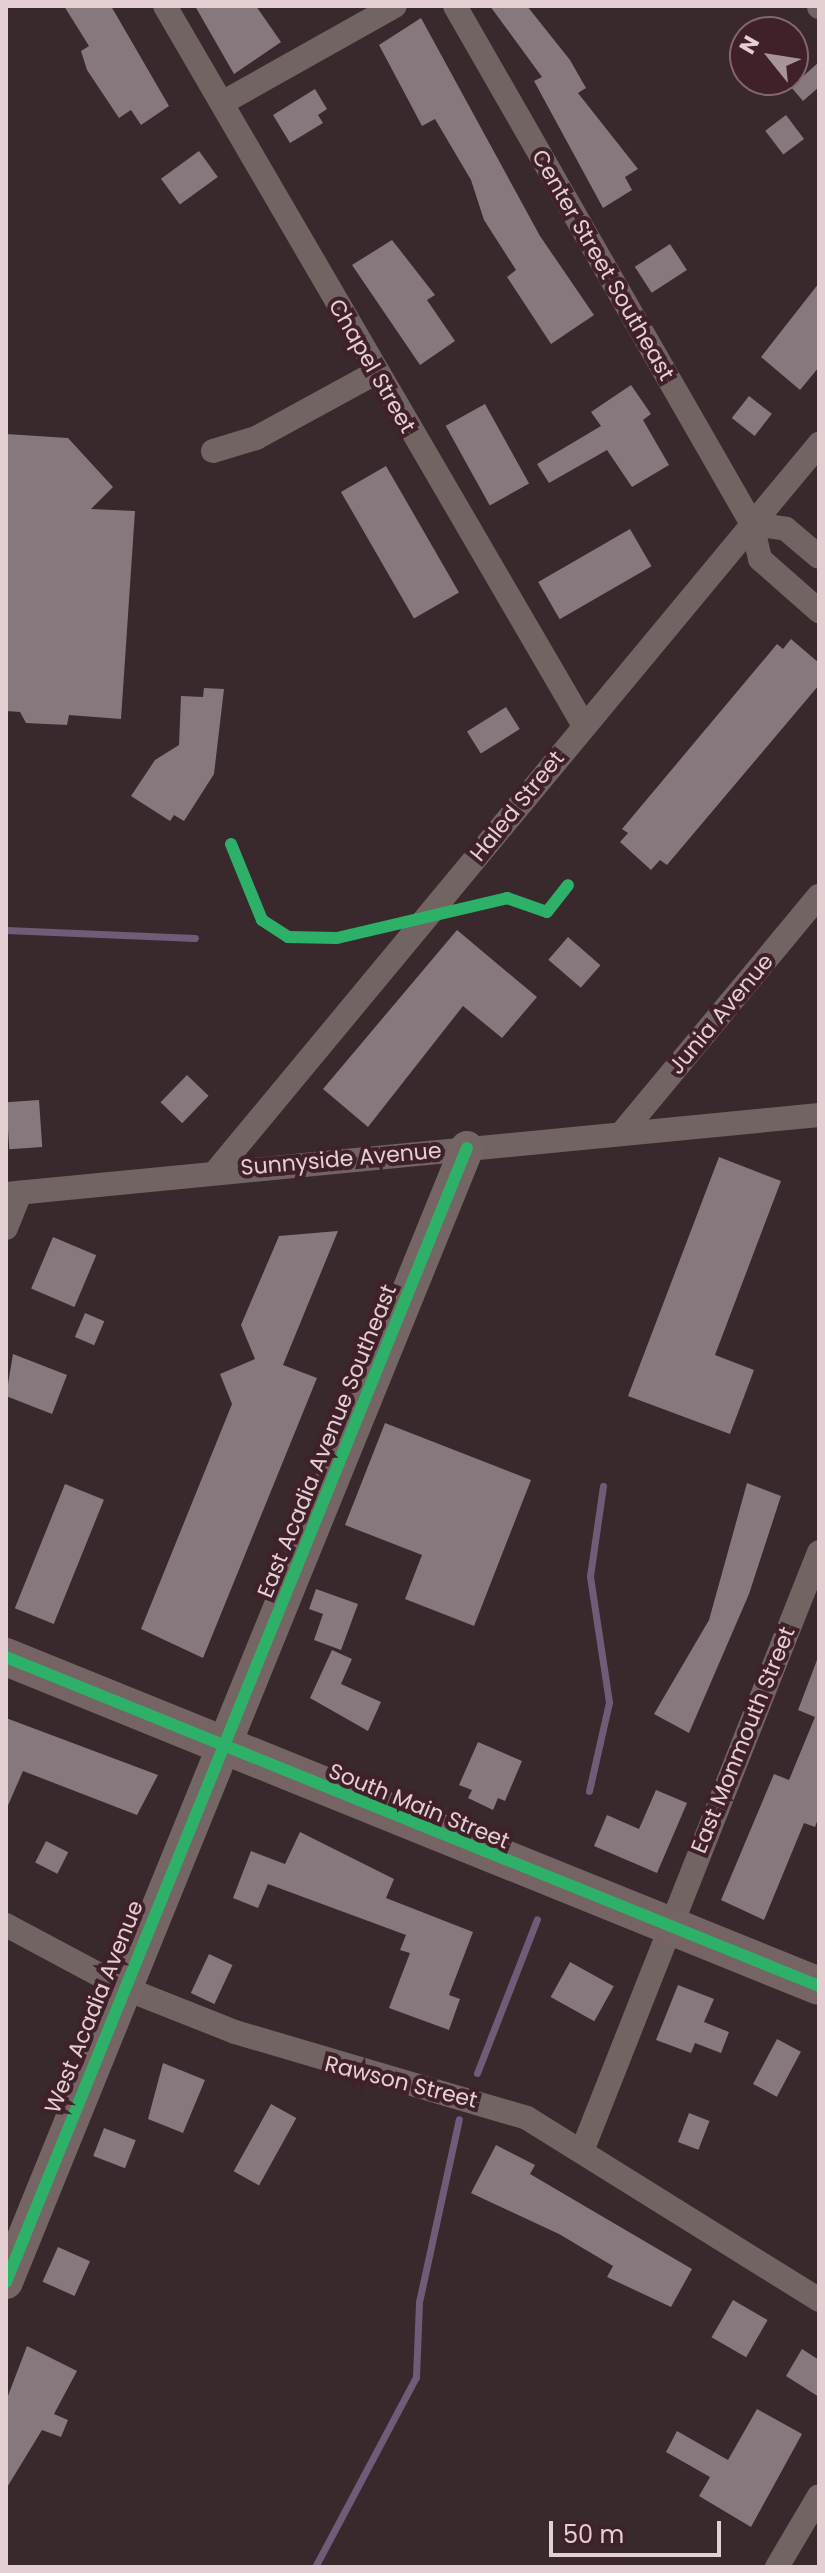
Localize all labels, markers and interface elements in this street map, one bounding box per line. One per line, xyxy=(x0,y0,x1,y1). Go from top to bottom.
north arrow xyxy=(729,16,809,96)
text: N xyxy=(732,30,767,60)
street label: Center Street Southeast xyxy=(526,145,680,385)
street label: Chapel Street xyxy=(323,294,421,438)
street label: Haled Street xyxy=(464,746,570,866)
street label: Junia Avenue xyxy=(663,949,779,1079)
street label: Sunnyside Avenue xyxy=(240,1137,442,1181)
street label: East Acadia Avenue Southeast xyxy=(252,1281,402,1601)
street label: East Monmouth Street xyxy=(685,1623,801,1857)
street label: South Main Street xyxy=(325,1758,513,1854)
street label: West Acadia Avenue xyxy=(39,1897,149,2117)
street label: Rawson Street xyxy=(322,2050,480,2114)
scale bar xyxy=(553,2505,725,2555)
text: 50 m xyxy=(563,2518,624,2551)

